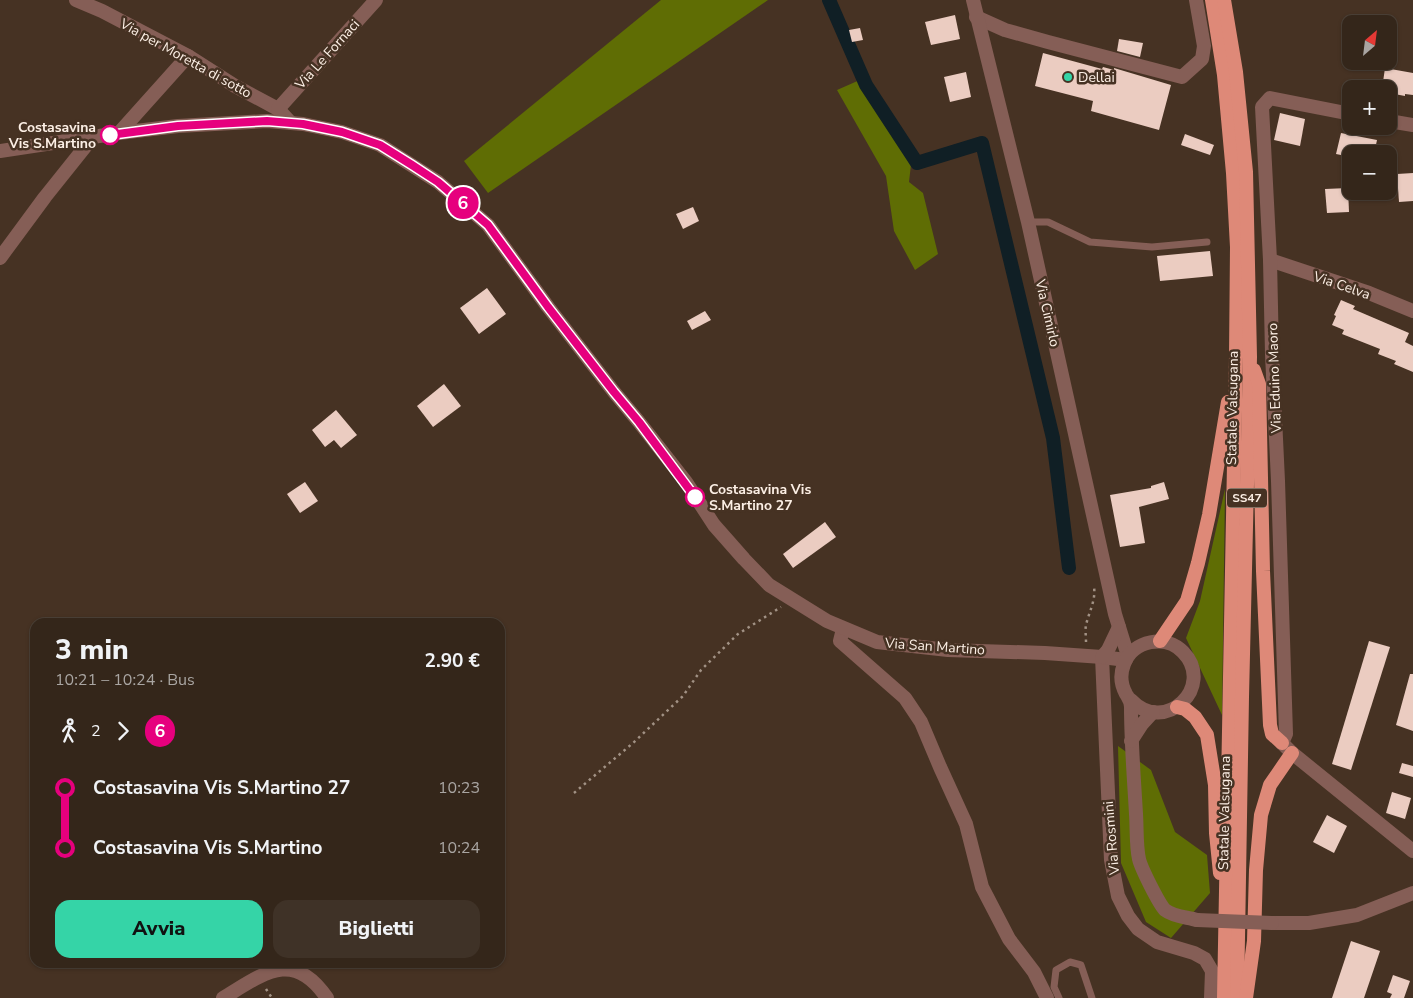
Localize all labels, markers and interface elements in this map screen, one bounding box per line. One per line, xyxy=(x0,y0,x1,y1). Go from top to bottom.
street label: Via per Moretta di sotto xyxy=(116,14,255,103)
street label: Via Le Fornaci xyxy=(290,15,364,94)
north arrow xyxy=(1342,15,1398,70)
map controls xyxy=(1342,15,1397,200)
place label: Dellai xyxy=(1078,68,1115,87)
marker: Dellai xyxy=(1062,71,1074,83)
button: + xyxy=(1342,80,1397,135)
place label: Costasavina Vis S.Martino xyxy=(8,118,96,153)
marker: Costasavina Vis S.Martino xyxy=(100,125,120,145)
button: − xyxy=(1342,145,1397,200)
line badge: 6 xyxy=(447,187,479,219)
text: 6 xyxy=(458,191,468,215)
street label: Via Celva xyxy=(1310,267,1373,304)
street label: Via Cimirlo xyxy=(1030,277,1065,349)
street label: Via Eduino Maoro xyxy=(1263,322,1286,435)
street label: Statale Valsugana xyxy=(1222,351,1243,465)
place label: Costasavina Vis S.Martino 27 xyxy=(709,480,811,515)
marker: Costasavina Vis S.Martino 27 xyxy=(685,487,705,507)
road number: SS47 xyxy=(1227,488,1267,508)
text: 3 min xyxy=(55,631,129,669)
street label: Via San Martino xyxy=(883,633,986,659)
text: 2.90 € xyxy=(425,648,480,674)
text: 10:21 – 10:24 · Bus xyxy=(55,669,195,691)
icon: walk xyxy=(55,717,83,745)
icon: forward xyxy=(109,717,137,745)
text: 6 xyxy=(155,719,165,743)
text: 2 xyxy=(91,720,101,742)
street label: Statale Valsugana xyxy=(1214,756,1235,870)
text: Costasavina Vis S.Martino 27 xyxy=(93,775,350,801)
text: 10:23 xyxy=(438,777,480,799)
street label: Via Rosmini xyxy=(1099,800,1124,877)
text: Costasavina Vis S.Martino xyxy=(93,835,322,861)
text: 10:24 xyxy=(438,837,480,859)
button: Avvia xyxy=(55,900,263,958)
button: Biglietti xyxy=(273,900,480,958)

